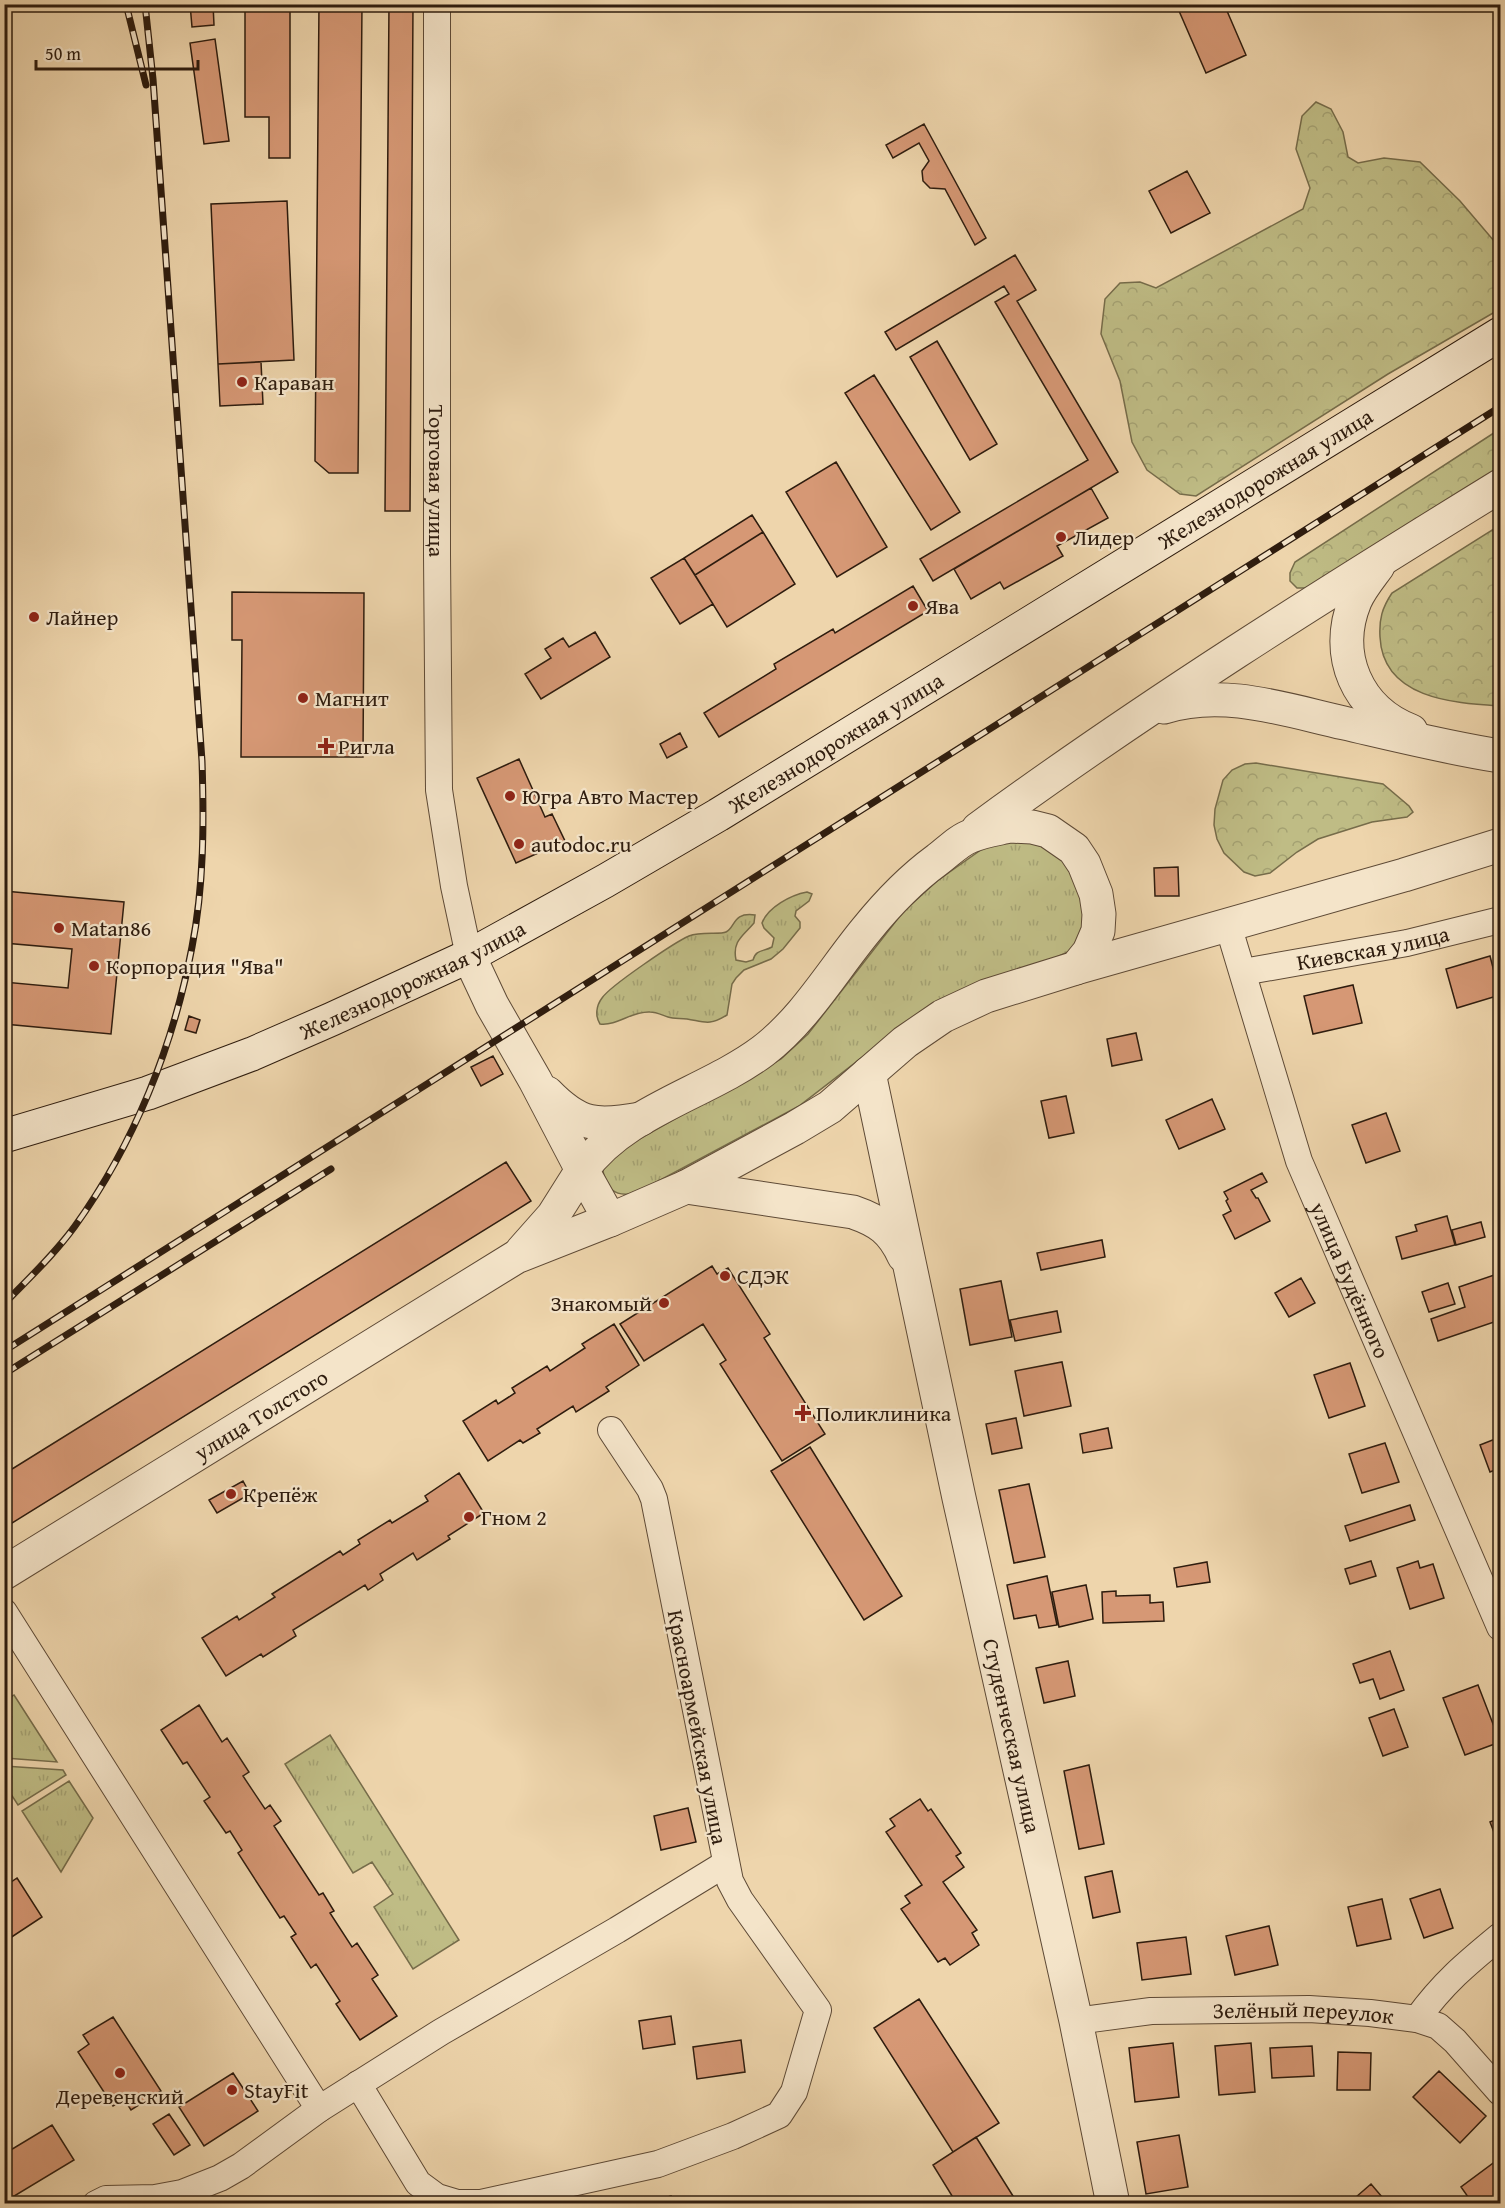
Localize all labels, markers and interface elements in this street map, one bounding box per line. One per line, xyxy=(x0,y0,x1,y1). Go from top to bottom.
scale bar xyxy=(36,33,198,71)
text: 50 m xyxy=(45,40,81,67)
place label: Караван xyxy=(254,366,335,398)
marker: Караван xyxy=(235,375,249,389)
street label: Железнодорожная улица xyxy=(1151,400,1379,557)
street label: Торговая улица xyxy=(421,405,453,558)
place label: Лидер xyxy=(1073,521,1134,553)
marker: Лидер xyxy=(1054,530,1068,544)
place label: Ява xyxy=(924,590,960,622)
marker: Ява xyxy=(906,599,920,613)
place label: Лайнер xyxy=(46,601,119,633)
marker: Лайнер xyxy=(27,610,41,624)
street label: Железнодорожная улица xyxy=(721,664,950,821)
place label: Магнит xyxy=(315,682,389,714)
marker: Магнит xyxy=(296,691,310,705)
place label: Ригла xyxy=(338,730,395,762)
marker: Ригла xyxy=(319,739,333,753)
place label: Югра Авто Мастер xyxy=(522,780,699,812)
marker: Югра Авто Мастер xyxy=(503,789,517,803)
place label: autodoc.ru xyxy=(531,828,631,860)
marker: autodoc.ru xyxy=(512,837,526,851)
place label: Matan86 xyxy=(71,912,151,944)
street label: Железнодорожная улица xyxy=(293,912,531,1048)
street label: Киевская улица xyxy=(1294,917,1453,978)
marker: Matan86 xyxy=(52,921,66,935)
place label: Корпорация "Ява" xyxy=(106,950,284,982)
marker: Корпорация "Ява" xyxy=(87,959,101,973)
street label: улица Будённого xyxy=(1302,1196,1398,1363)
place label: СДЭК xyxy=(737,1260,790,1292)
marker: СДЭК xyxy=(718,1269,732,1283)
place label: Знакомый xyxy=(550,1287,652,1319)
marker: Знакомый xyxy=(657,1296,671,1310)
street label: улица Толстого xyxy=(187,1361,334,1468)
place label: Поликлиника xyxy=(816,1397,952,1429)
marker: Поликлиника xyxy=(794,1404,812,1422)
place label: Крепёж xyxy=(243,1478,318,1510)
marker: Крепёж xyxy=(224,1487,238,1501)
place label: Гном 2 xyxy=(481,1501,547,1533)
marker: Гном 2 xyxy=(462,1510,476,1524)
street label: Красноармейская улица xyxy=(660,1607,737,1847)
street label: Студенческая улица xyxy=(975,1636,1050,1836)
street label: Зелёный переулок xyxy=(1212,1993,1396,2032)
marker: Деревенский xyxy=(113,2066,127,2080)
place label: StayFit xyxy=(244,2074,309,2106)
place label: Деревенский xyxy=(55,2080,184,2112)
marker: StayFit xyxy=(225,2083,239,2097)

